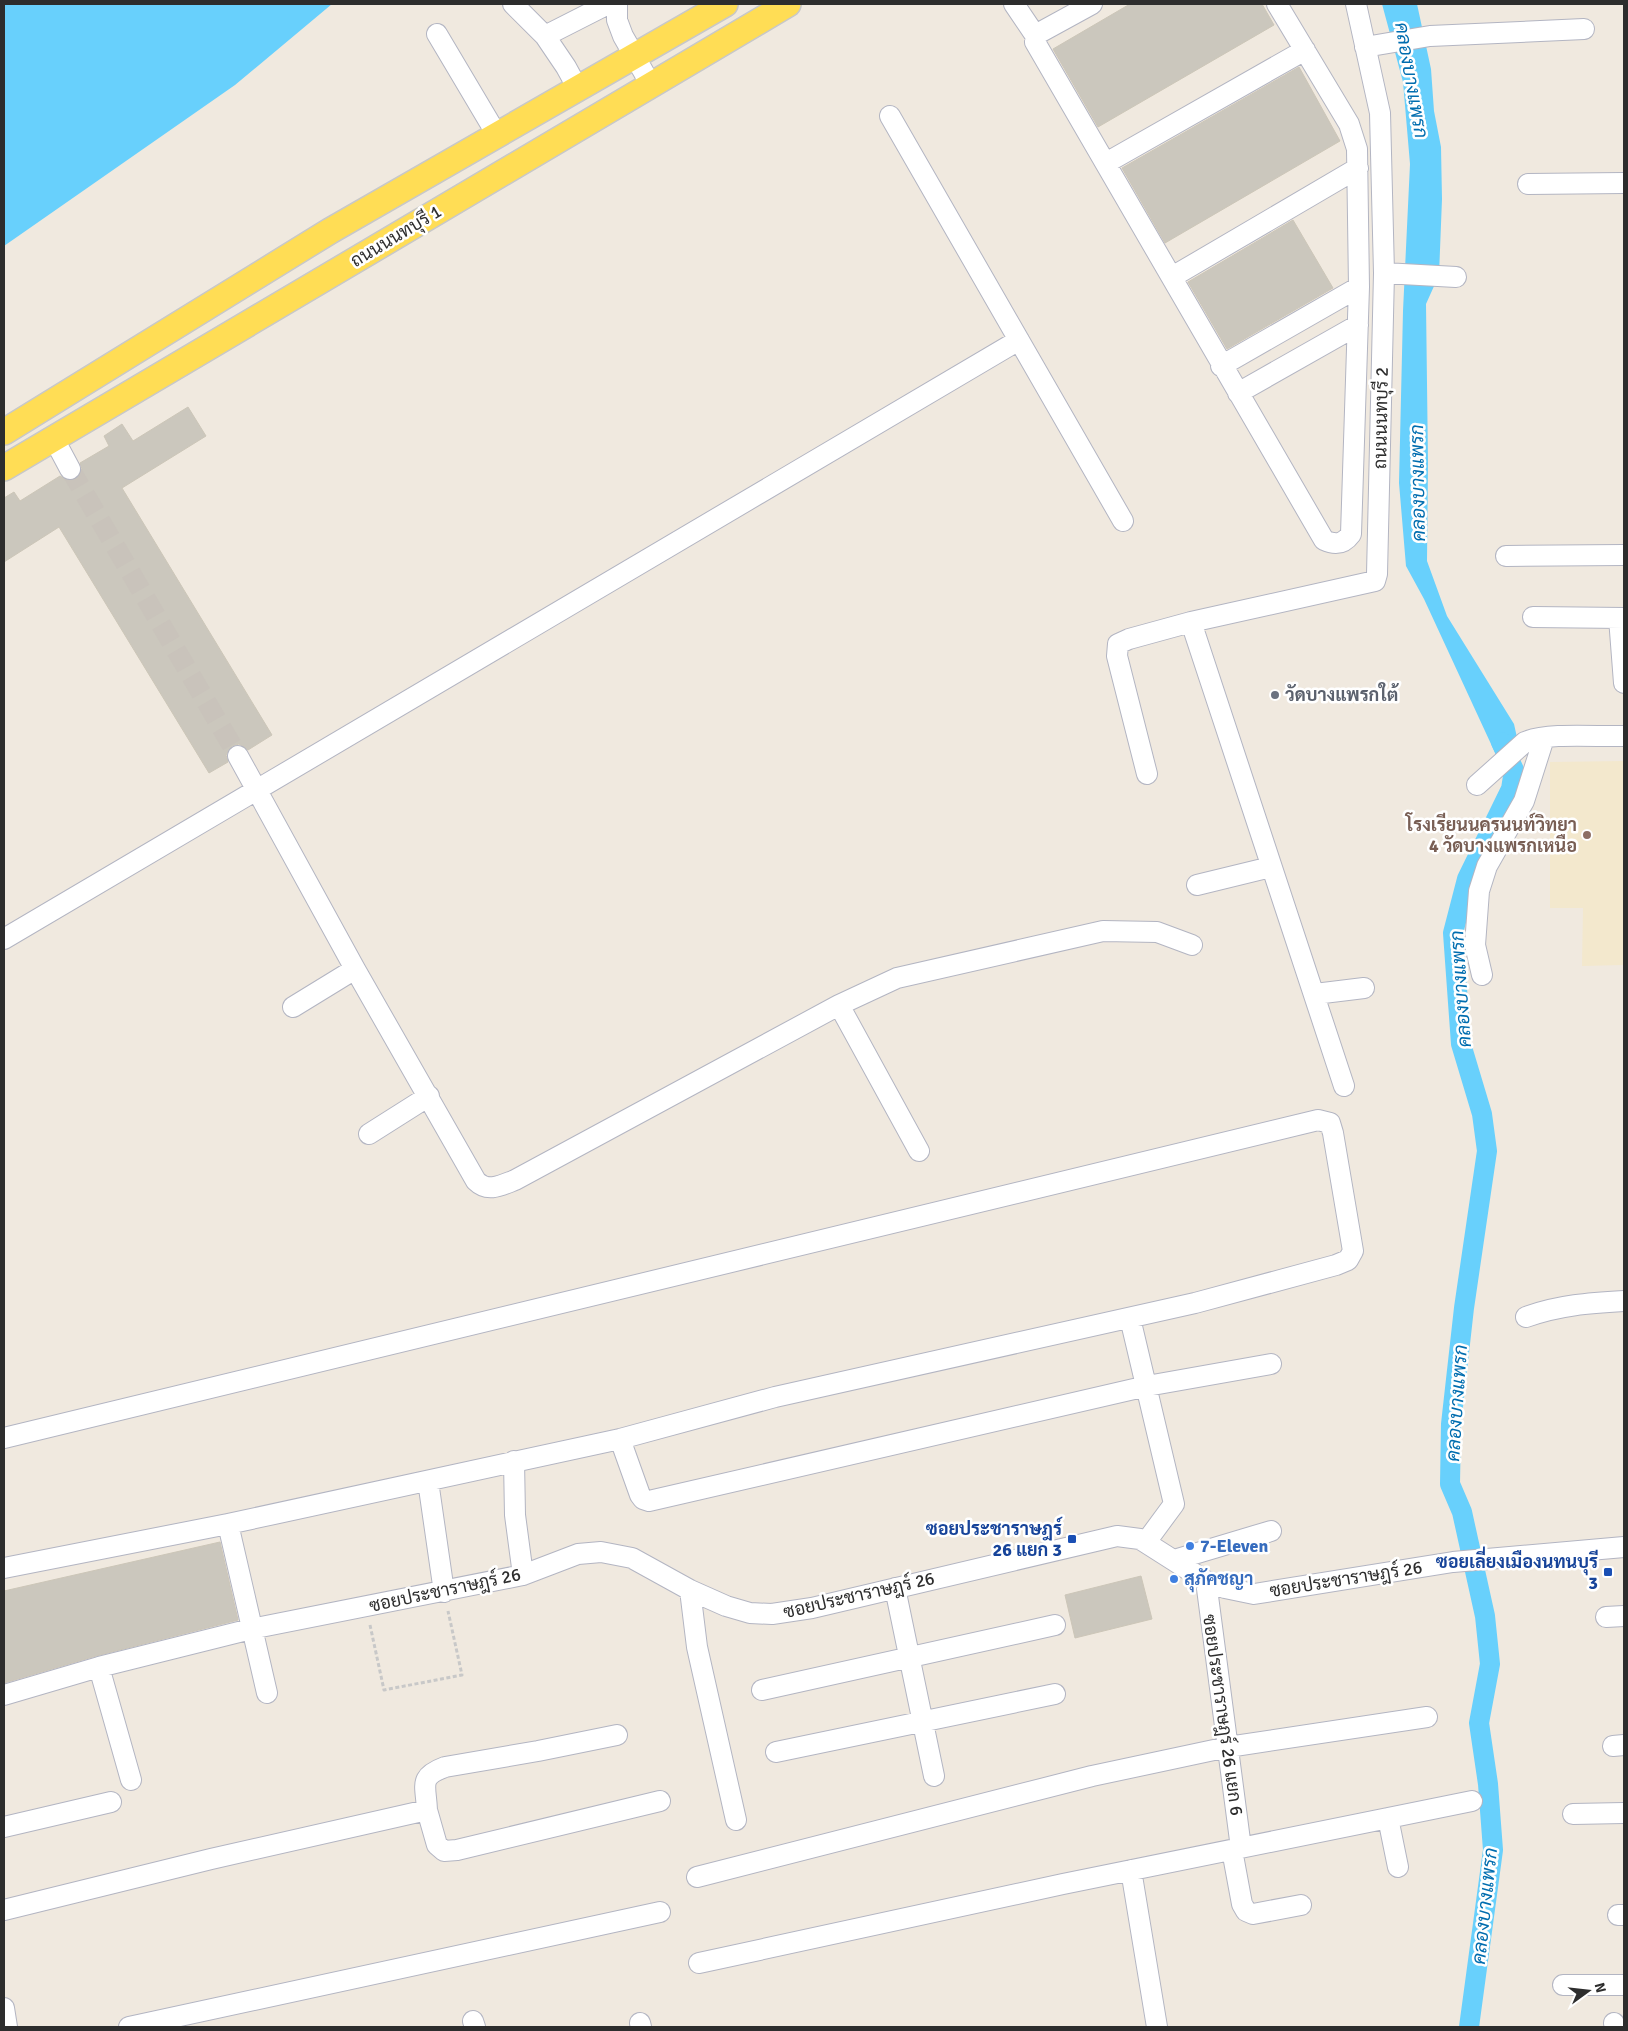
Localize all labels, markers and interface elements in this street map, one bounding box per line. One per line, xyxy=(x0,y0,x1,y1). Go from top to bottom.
water label: คลองบางแพรก xyxy=(1389,20,1433,140)
street label: ถนนนนทบุรี 1 xyxy=(346,199,446,273)
street label: ถนนนนทบุรี 2 xyxy=(1367,367,1394,469)
water label: คลองบางแพรก xyxy=(1405,424,1431,542)
place label: วัดบางแพรกใต้ xyxy=(1285,682,1399,706)
marker: วัดบางแพรกใต้ xyxy=(1269,689,1281,701)
place label: โรงเรียนนครนนท์วิทยา 4 วัดบางแพรกเหนือ xyxy=(1405,812,1577,857)
marker: โรงเรียนนครนนท์วิทยา 4 วัดบางแพรกเหนือ xyxy=(1581,829,1593,841)
water label: คลองบางแพรก xyxy=(1445,930,1477,1048)
water label: คลองบางแพรก xyxy=(1441,1344,1473,1462)
place label: ซอยประชาราษฎร์ 26 แยก 3 xyxy=(926,1516,1063,1561)
marker: ซอยประชาราษฎร์ 26 แยก 3 xyxy=(1066,1533,1078,1545)
place label: 7-Eleven xyxy=(1200,1535,1268,1557)
marker: 7-Eleven xyxy=(1184,1540,1196,1552)
place label: ซอยเลี่ยงเมืองนทนบุรี 3 xyxy=(1436,1546,1598,1594)
street label: ซอยประชาราษฎร์ 26 xyxy=(1268,1554,1424,1603)
street label: ซอยประชาราษฎร์ 26 xyxy=(367,1561,523,1618)
street label: ซอยประชาราษฎร์ 26 xyxy=(781,1565,937,1624)
marker: ซอยเลี่ยงเมืองนทนบุรี 3 xyxy=(1602,1566,1614,1578)
place label: สุภัคชญา xyxy=(1184,1568,1254,1593)
marker: สุภัคชญา xyxy=(1168,1573,1180,1585)
street label: ซอยประชาราษฎร์ 26 แยก 6 xyxy=(1197,1613,1250,1817)
water label: คลองบางแพรก xyxy=(1467,1847,1503,1966)
north arrow xyxy=(1563,1966,1613,2016)
text: N xyxy=(1591,1981,1610,1995)

